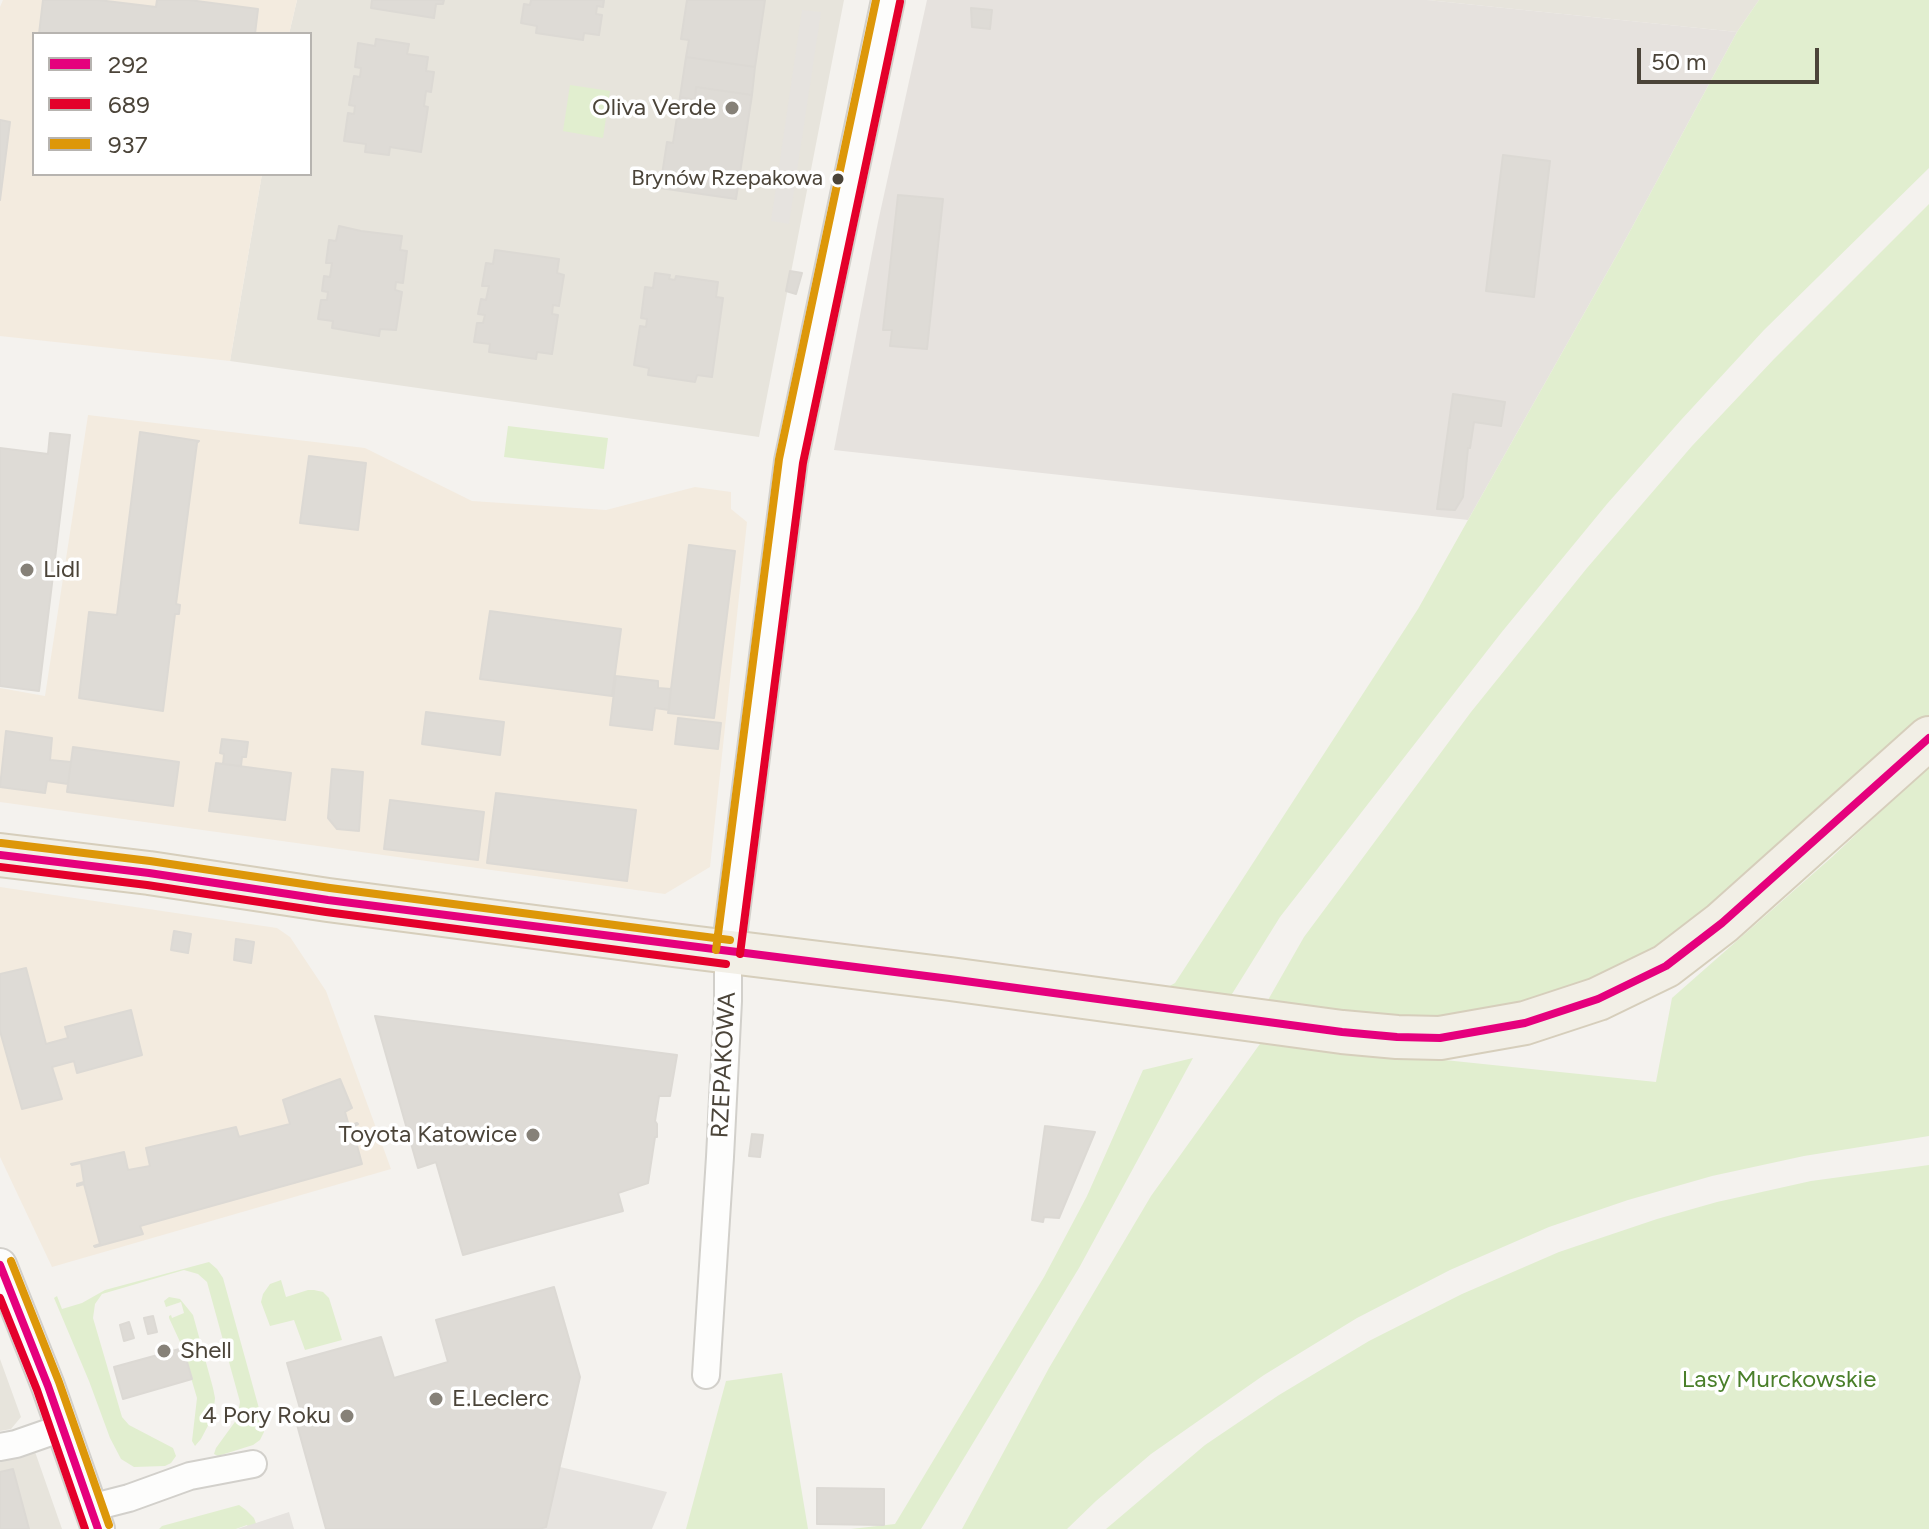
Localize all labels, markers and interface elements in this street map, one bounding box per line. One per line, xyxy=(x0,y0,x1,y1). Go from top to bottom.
legend xyxy=(32,32,312,176)
scale bar xyxy=(1641,32,1823,82)
text: 50 m xyxy=(1651,47,1707,76)
text: 292 xyxy=(108,50,148,79)
text: 689 xyxy=(108,90,150,119)
place label: Oliva Verde xyxy=(592,94,716,122)
marker: Oliva Verde xyxy=(723,99,741,117)
text: 937 xyxy=(108,130,148,159)
place label: Brynów Rzepakowa xyxy=(631,166,823,192)
marker: Brynów Rzepakowa xyxy=(830,171,846,187)
place label: Lidl xyxy=(43,556,80,584)
marker: Lidl xyxy=(18,561,36,579)
street label: RZEPAKOWA xyxy=(706,991,742,1139)
place label: Toyota Katowice xyxy=(338,1121,517,1149)
marker: Toyota Katowice xyxy=(524,1126,542,1144)
place label: Shell xyxy=(180,1337,232,1365)
marker: Shell xyxy=(155,1342,173,1360)
park label: Lasy Murckowskie xyxy=(1682,1366,1876,1394)
place label: E.Leclerc xyxy=(452,1385,549,1413)
marker: E.Leclerc xyxy=(427,1390,445,1408)
place label: 4 Pory Roku xyxy=(202,1402,331,1430)
marker: 4 Pory Roku xyxy=(338,1407,356,1425)

